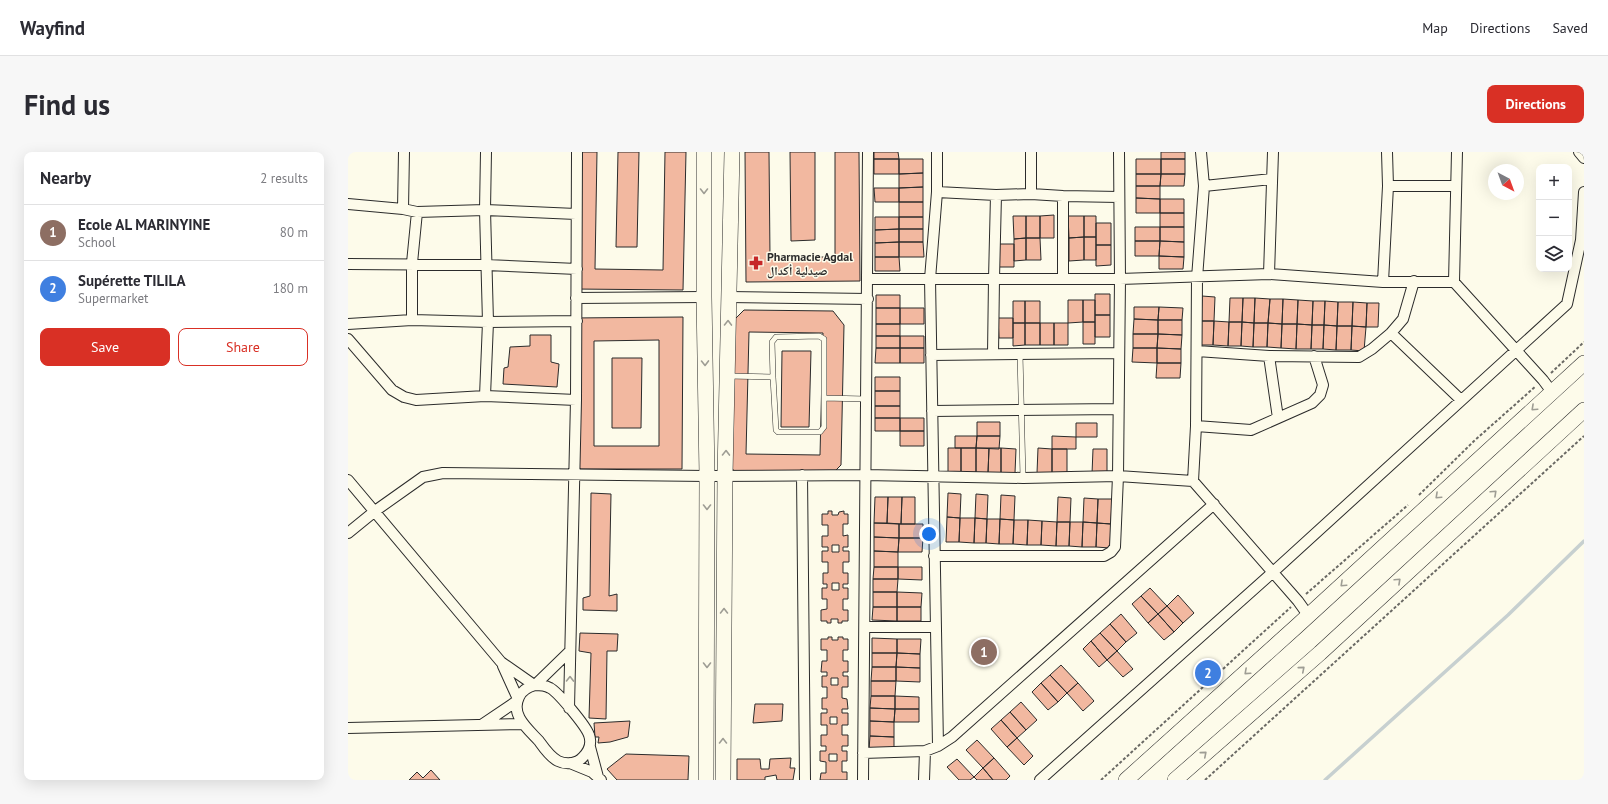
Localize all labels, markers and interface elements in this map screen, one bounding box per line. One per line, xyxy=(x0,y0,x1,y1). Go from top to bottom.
text: Wayfind xyxy=(20,16,85,40)
text: Map xyxy=(1422,19,1448,37)
text: Directions xyxy=(1470,19,1530,37)
text: Saved xyxy=(1552,19,1588,37)
button: Directions xyxy=(1487,85,1584,123)
text: Find us xyxy=(24,86,110,123)
north arrow xyxy=(1488,164,1524,200)
map controls xyxy=(1536,164,1572,272)
button: + xyxy=(1536,164,1572,200)
text: Nearby xyxy=(40,167,91,189)
text: 2 results xyxy=(260,170,308,187)
one-way arrow xyxy=(700,188,708,194)
button: − xyxy=(1536,200,1572,236)
text: Ecole AL MARINYINE xyxy=(78,215,210,234)
text: 1 xyxy=(49,224,57,241)
text: 80 m xyxy=(280,224,308,241)
text: School xyxy=(78,234,116,251)
button: layers xyxy=(1536,236,1572,272)
place label: Pharmacie Agdal صيدلية أكدال xyxy=(767,249,853,279)
pharmacy icon: Pharmacie Agdal صيدلية أكدال xyxy=(748,255,764,271)
text: Supérette TILILA xyxy=(78,271,186,290)
text: 2 xyxy=(49,280,57,297)
text: 180 m xyxy=(273,280,308,297)
text: Supermarket xyxy=(78,290,148,307)
one-way arrow xyxy=(724,320,733,326)
button: Save xyxy=(40,328,170,366)
button: Share xyxy=(178,328,308,366)
one-way arrow xyxy=(701,360,709,366)
one-way arrow xyxy=(1531,403,1539,411)
one-way arrow xyxy=(721,450,730,456)
one-way arrow xyxy=(1436,491,1443,498)
one-way arrow xyxy=(1489,491,1497,498)
one-way arrow xyxy=(703,504,711,510)
your location xyxy=(919,524,939,544)
one-way arrow xyxy=(1393,578,1401,586)
one-way arrow xyxy=(1340,579,1348,587)
one-way arrow xyxy=(720,608,728,614)
pin: 1 xyxy=(971,637,997,667)
pin: 2 xyxy=(1195,658,1221,688)
one-way arrow xyxy=(703,662,711,668)
one-way arrow xyxy=(1297,666,1304,673)
one-way arrow xyxy=(1244,667,1252,674)
one-way arrow xyxy=(565,676,574,682)
one-way arrow xyxy=(719,738,727,744)
one-way arrow xyxy=(1199,752,1207,759)

